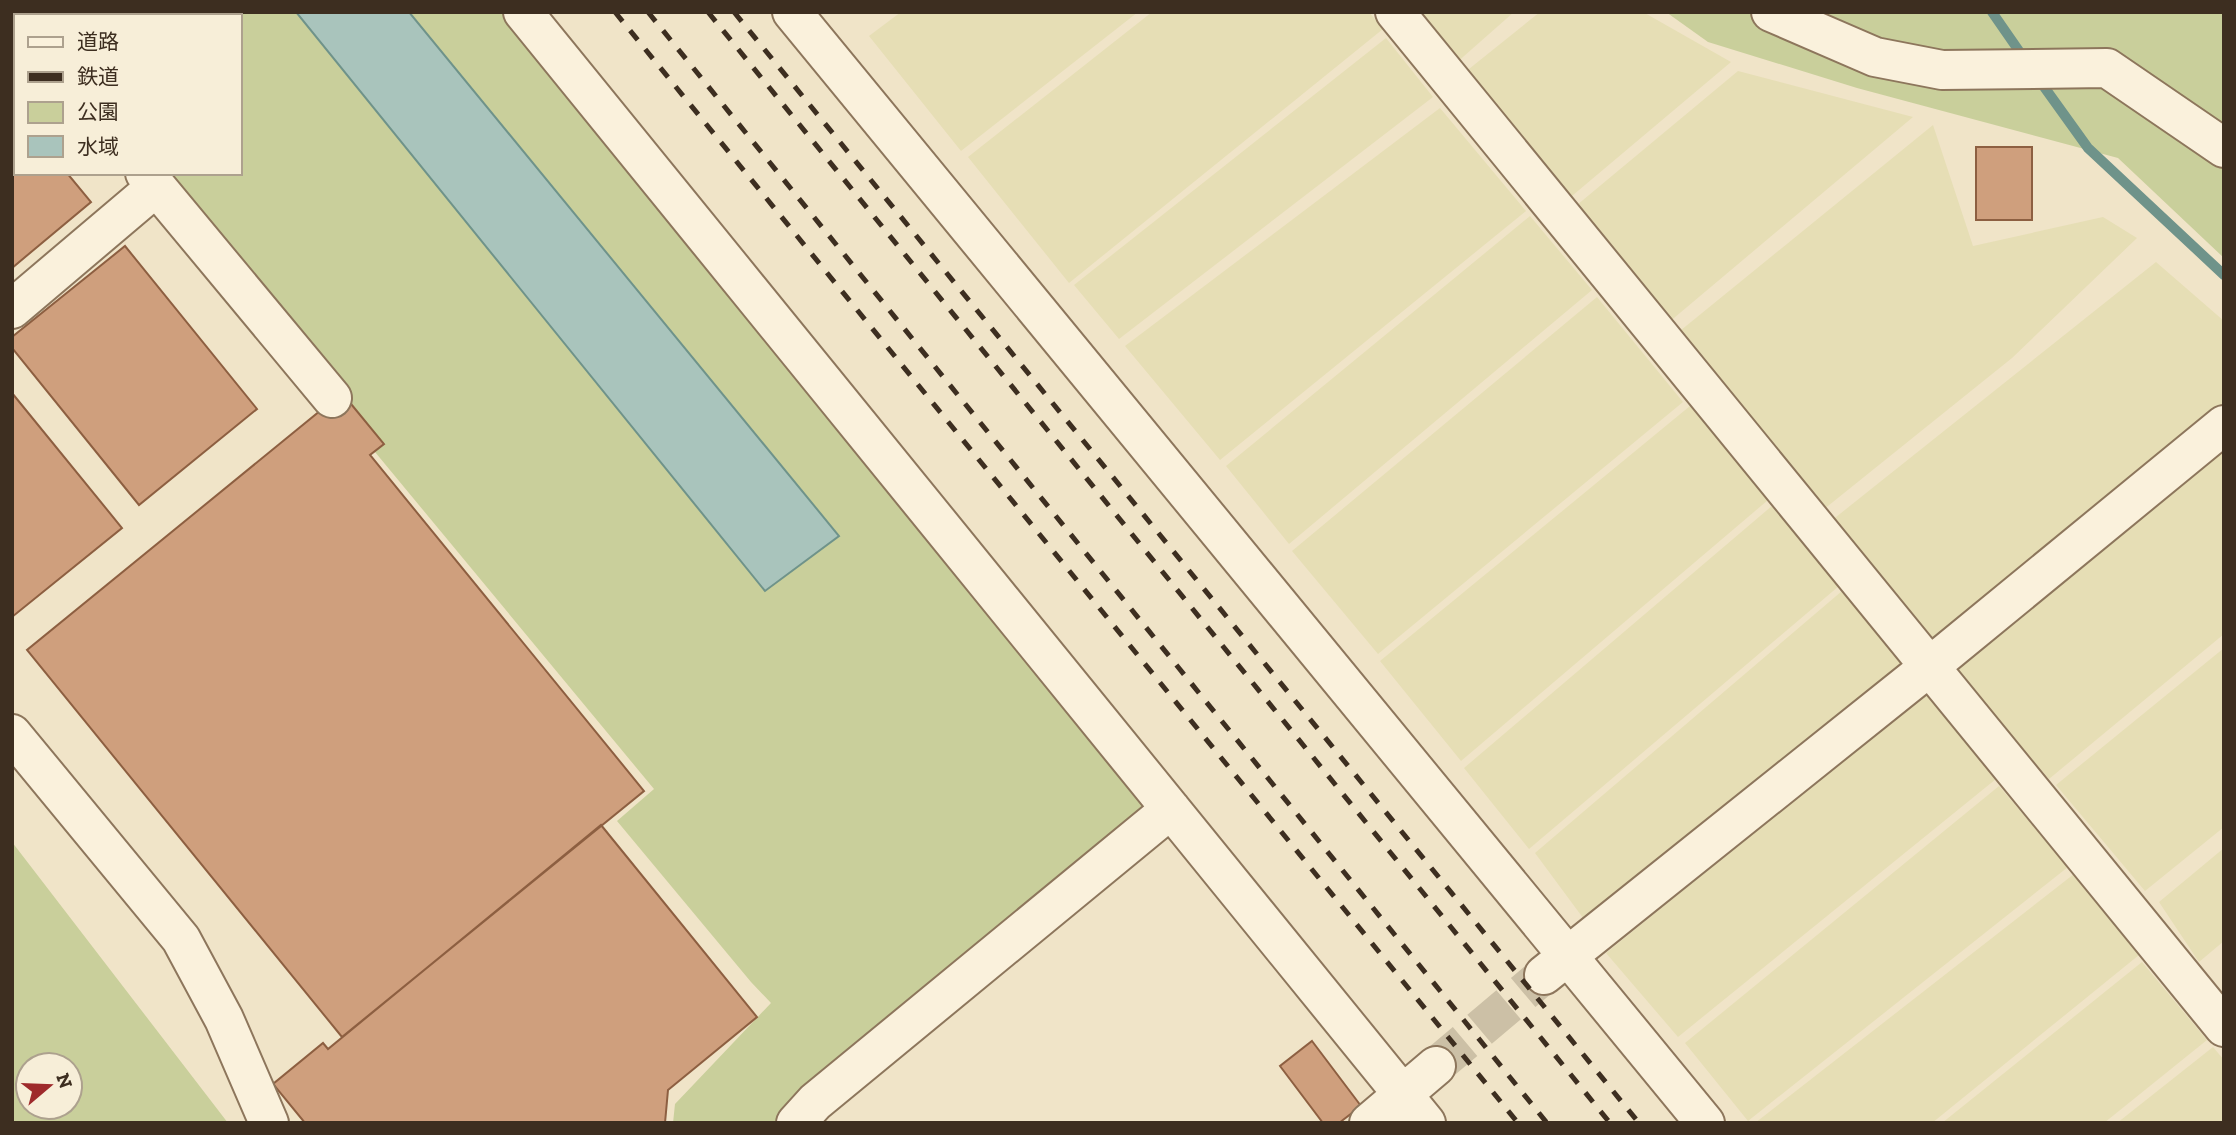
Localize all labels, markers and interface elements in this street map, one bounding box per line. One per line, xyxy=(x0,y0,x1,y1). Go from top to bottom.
legend xyxy=(14,14,242,175)
text: 道路 xyxy=(77,29,119,54)
text: 鉄道 xyxy=(77,64,119,89)
text: 公園 xyxy=(77,99,119,124)
text: 水域 xyxy=(77,134,119,159)
north arrow xyxy=(14,1051,84,1121)
text: N xyxy=(51,1070,78,1091)

